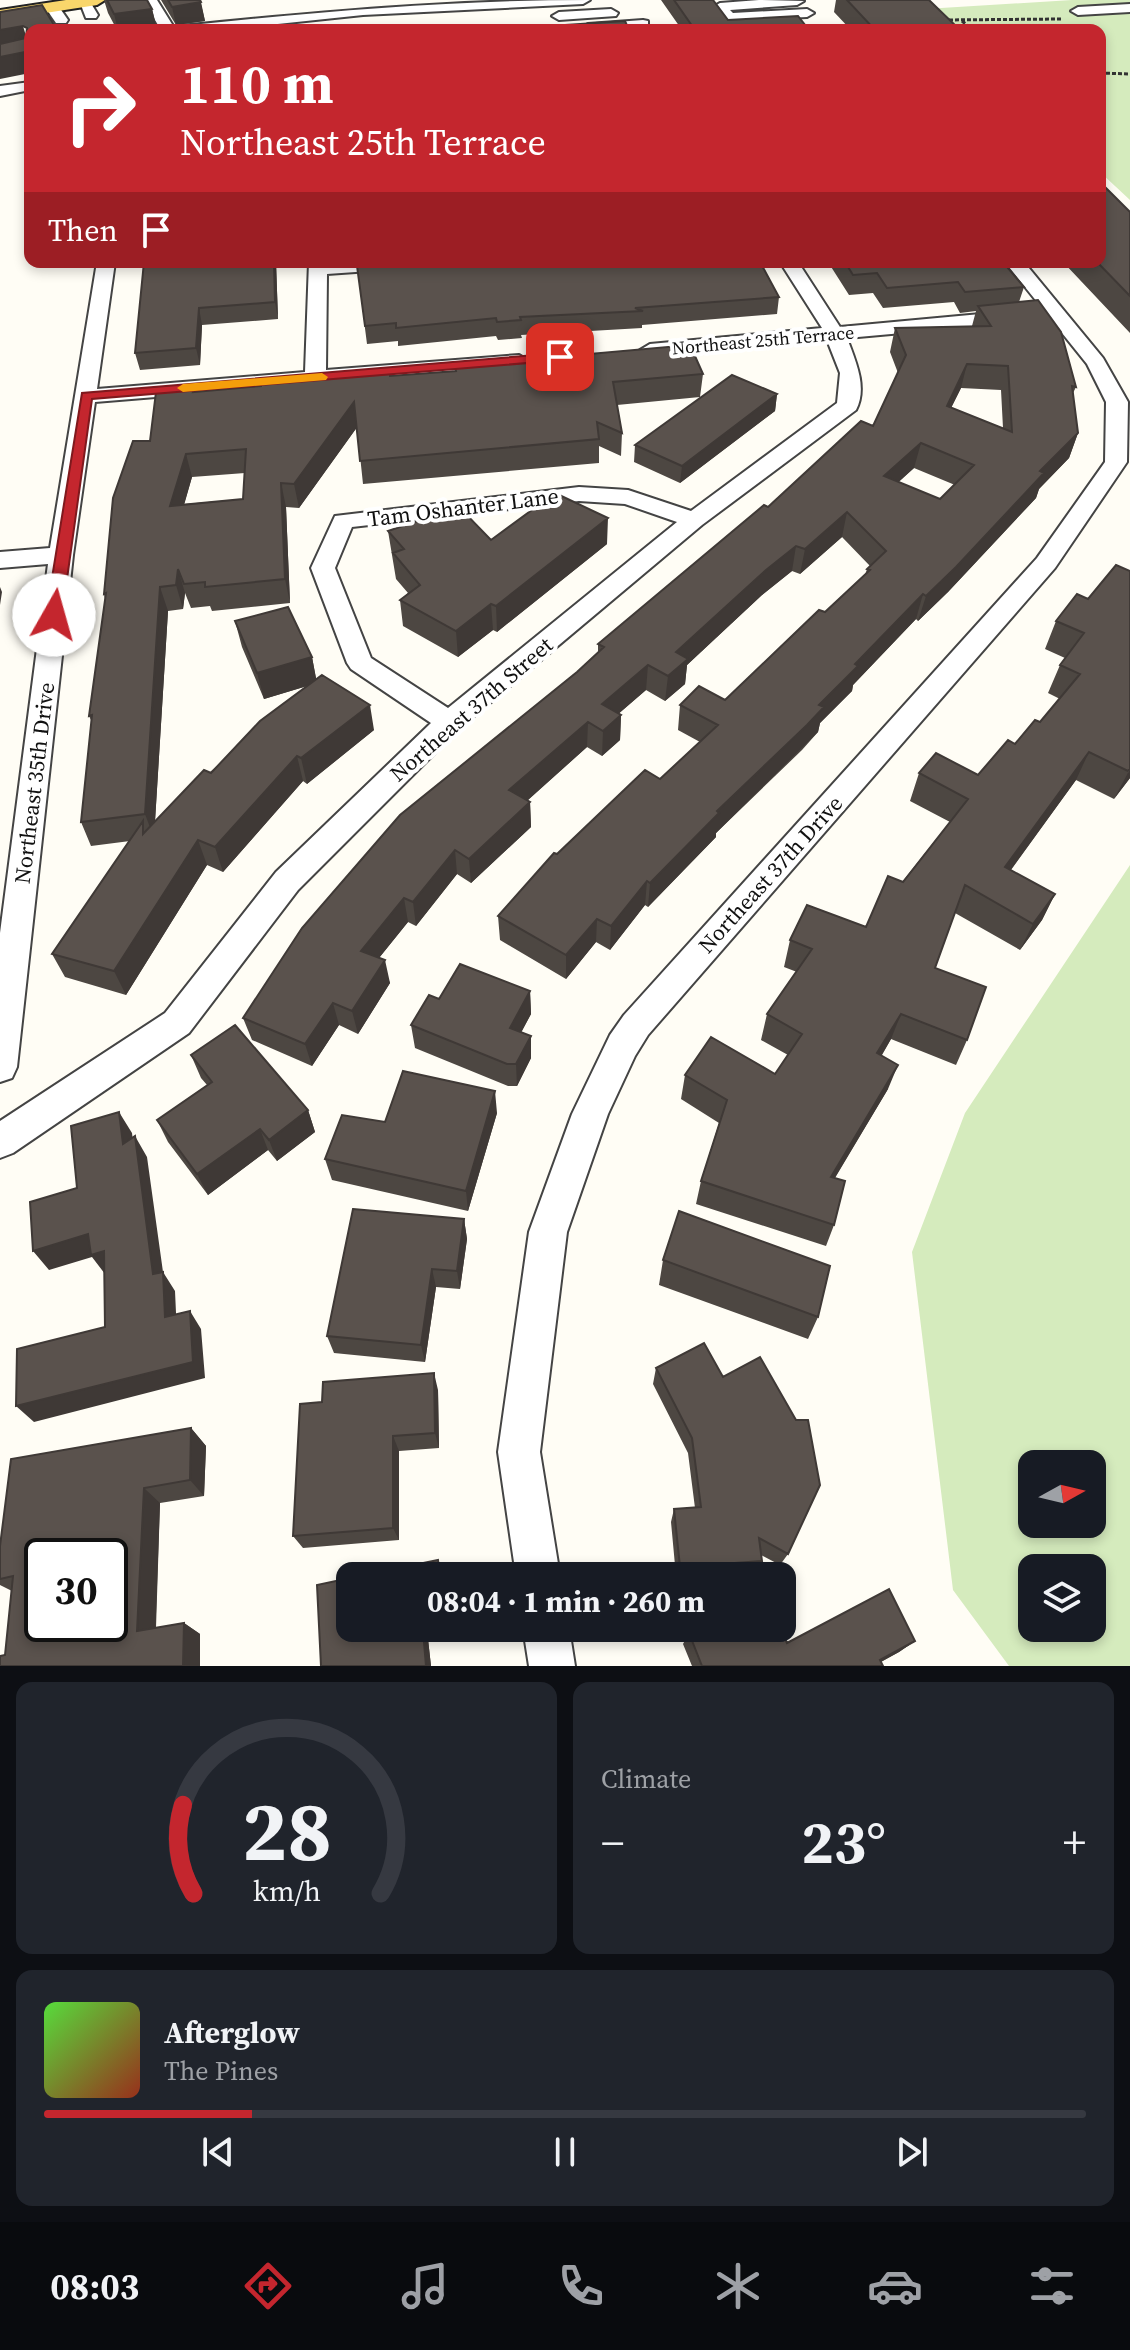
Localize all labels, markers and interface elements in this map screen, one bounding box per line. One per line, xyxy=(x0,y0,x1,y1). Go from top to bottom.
text: 110 m xyxy=(180,45,334,122)
icon: right xyxy=(48,56,152,160)
text: Northeast 25th Terrace xyxy=(180,118,546,167)
icon: arrive xyxy=(134,208,178,252)
text: Then xyxy=(48,210,118,251)
street label: Northeast 25th Terrace xyxy=(671,320,855,360)
pin xyxy=(526,323,594,391)
icon: arrive xyxy=(538,335,582,379)
street label: Tam Oshanter Lane xyxy=(366,480,560,534)
position arrow xyxy=(12,573,96,657)
street label: Northeast 37th Street xyxy=(383,629,559,788)
street label: Northeast 35th Drive xyxy=(7,681,61,885)
street label: Northeast 37th Drive xyxy=(691,789,849,959)
north arrow xyxy=(1018,1450,1106,1538)
map controls xyxy=(1018,1450,1106,1642)
speed limit sign: 30 xyxy=(24,1538,128,1642)
button: layers xyxy=(1018,1554,1106,1642)
text: 08:04 · 1 min · 260 m xyxy=(427,1581,705,1622)
text: Climate xyxy=(601,1761,691,1797)
text: 28 xyxy=(241,1774,332,1888)
text: 23° xyxy=(801,1801,886,1883)
text: − xyxy=(601,1812,624,1873)
text: + xyxy=(1063,1812,1086,1873)
text: km/h xyxy=(252,1871,321,1911)
text: Afterglow xyxy=(164,2012,300,2053)
text: The Pines xyxy=(164,2053,278,2089)
icon: previous xyxy=(196,2130,240,2174)
icon: pause xyxy=(543,2130,587,2174)
icon: next xyxy=(890,2130,934,2174)
icon: directions xyxy=(240,2258,296,2314)
icon: music xyxy=(397,2258,453,2314)
icon: phone xyxy=(553,2258,609,2314)
icon: climate xyxy=(710,2258,766,2314)
icon: car xyxy=(867,2258,923,2314)
icon: filters xyxy=(1024,2258,1080,2314)
text: 08:03 xyxy=(50,2262,139,2311)

